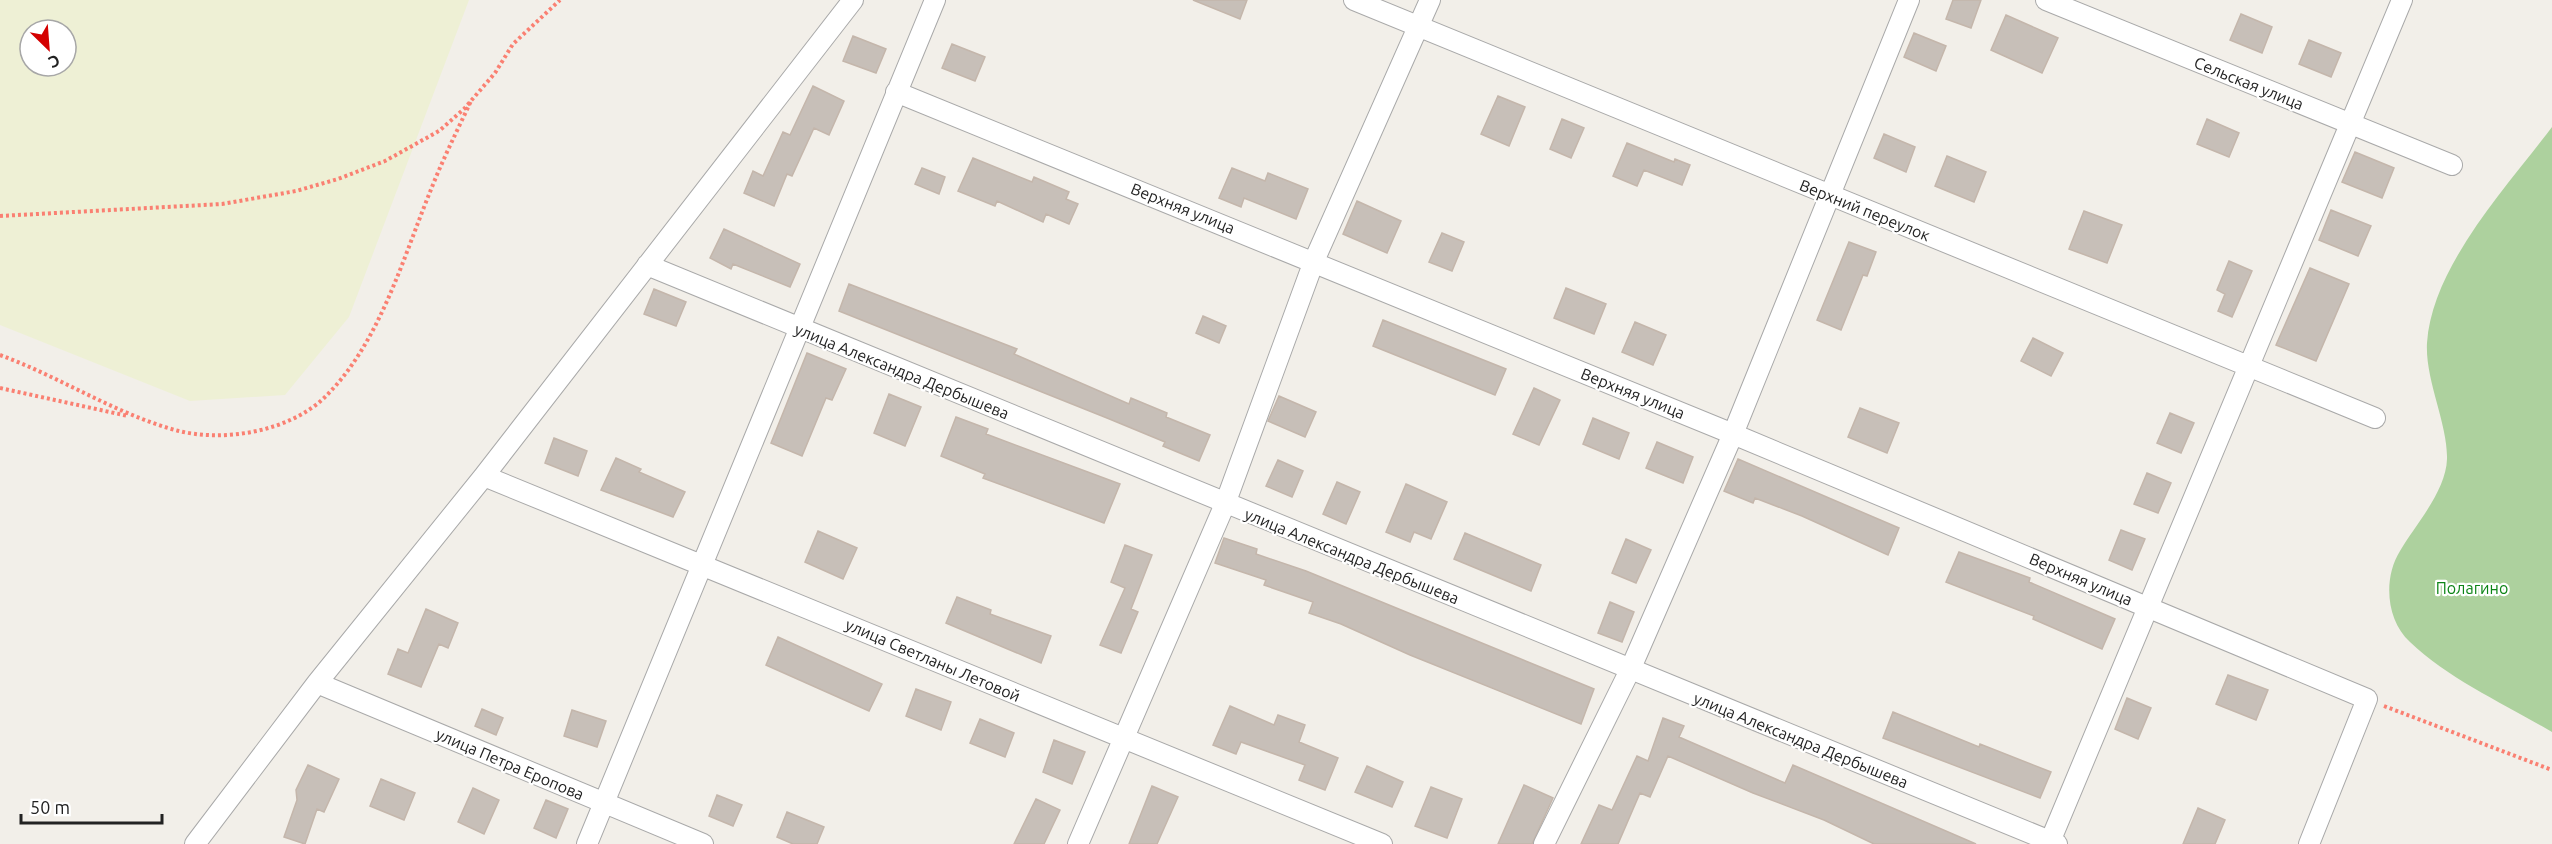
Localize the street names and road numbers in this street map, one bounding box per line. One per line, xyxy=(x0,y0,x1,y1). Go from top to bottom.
street label: Сельская улица xyxy=(2192,53,2306,113)
street label: Верхний переулок xyxy=(1797,176,1933,244)
street label: Верхняя улица xyxy=(1128,179,1238,237)
street label: улица Александра Дербышева xyxy=(792,320,1012,422)
street label: Верхняя улица xyxy=(1578,364,1688,422)
street label: улица Александра Дербышева xyxy=(1242,505,1462,607)
street label: Верхняя улица xyxy=(2027,549,2135,609)
street label: улица Светланы Летовой xyxy=(843,615,1023,705)
street label: улица Александра Дербышева xyxy=(1691,689,1911,791)
street label: улица Петра Еропова xyxy=(433,725,587,803)

